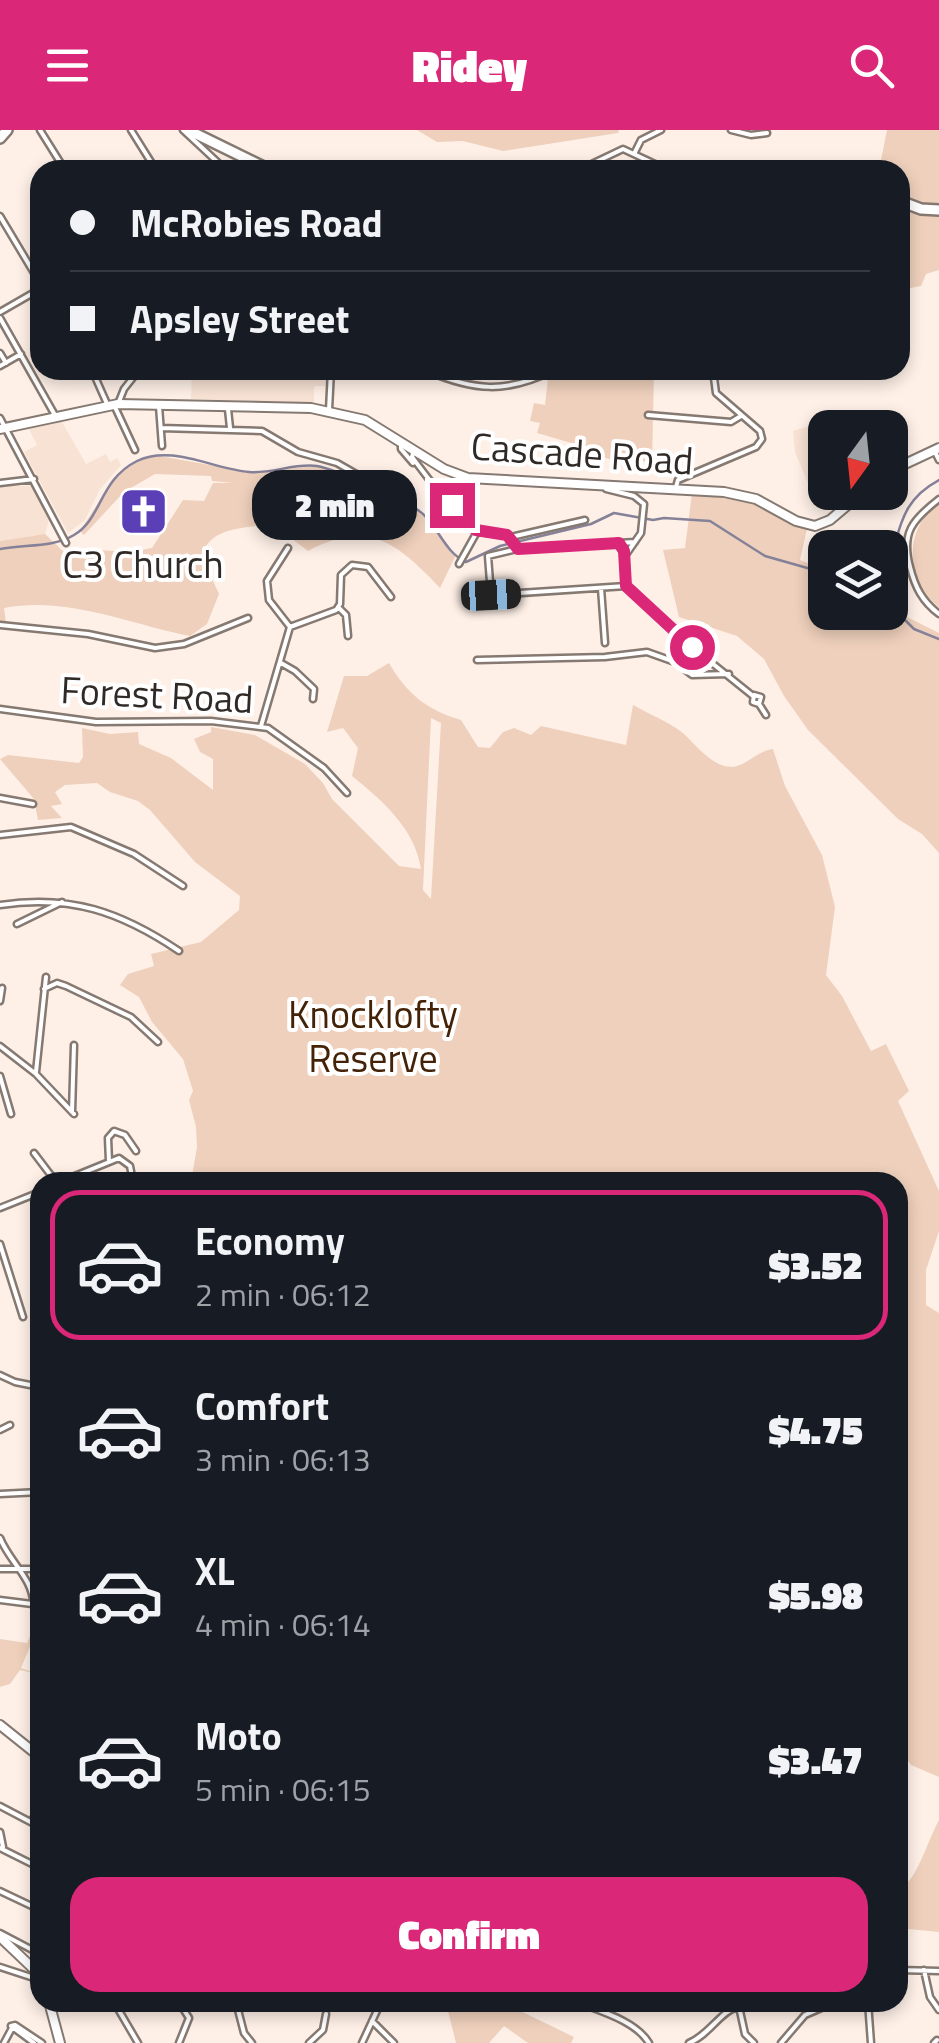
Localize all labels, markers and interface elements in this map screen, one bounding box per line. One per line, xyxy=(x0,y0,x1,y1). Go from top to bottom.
text: Ridey xyxy=(412,31,527,99)
icon: menu xyxy=(40,38,95,93)
icon: search xyxy=(844,38,899,93)
text: McRobies Road xyxy=(130,194,383,252)
text: Apsley Street xyxy=(130,290,349,348)
north arrow xyxy=(808,410,908,510)
map controls xyxy=(808,410,908,630)
street label: Cascade Road xyxy=(469,416,695,490)
callout: 2 min xyxy=(252,470,417,540)
text: 2 min xyxy=(295,481,374,529)
route end xyxy=(430,483,475,528)
church icon: C3 Church xyxy=(117,485,169,537)
button: layers xyxy=(808,530,908,630)
place label: C3 Church xyxy=(62,535,224,593)
car xyxy=(460,578,522,612)
route start xyxy=(670,625,715,670)
street label: Forest Road xyxy=(59,660,255,728)
park label: Knocklofty Reserve xyxy=(288,985,458,1087)
text: Economy xyxy=(195,1212,345,1270)
icon: car xyxy=(75,1220,165,1310)
text: $3.52 xyxy=(769,1236,863,1294)
text: 2 min · 06:12 xyxy=(195,1270,371,1318)
text: Comfort xyxy=(195,1377,329,1435)
icon: car xyxy=(75,1385,165,1475)
text: $4.75 xyxy=(769,1401,863,1459)
text: 3 min · 06:13 xyxy=(195,1435,371,1483)
text: XL xyxy=(195,1542,235,1600)
icon: car xyxy=(75,1550,165,1640)
text: $5.98 xyxy=(769,1566,863,1624)
text: 4 min · 06:14 xyxy=(195,1600,371,1648)
text: Moto xyxy=(195,1707,282,1765)
icon: car xyxy=(75,1715,165,1805)
text: $3.47 xyxy=(769,1731,863,1789)
text: 5 min · 06:15 xyxy=(195,1765,371,1813)
button: Confirm xyxy=(70,1877,868,1992)

